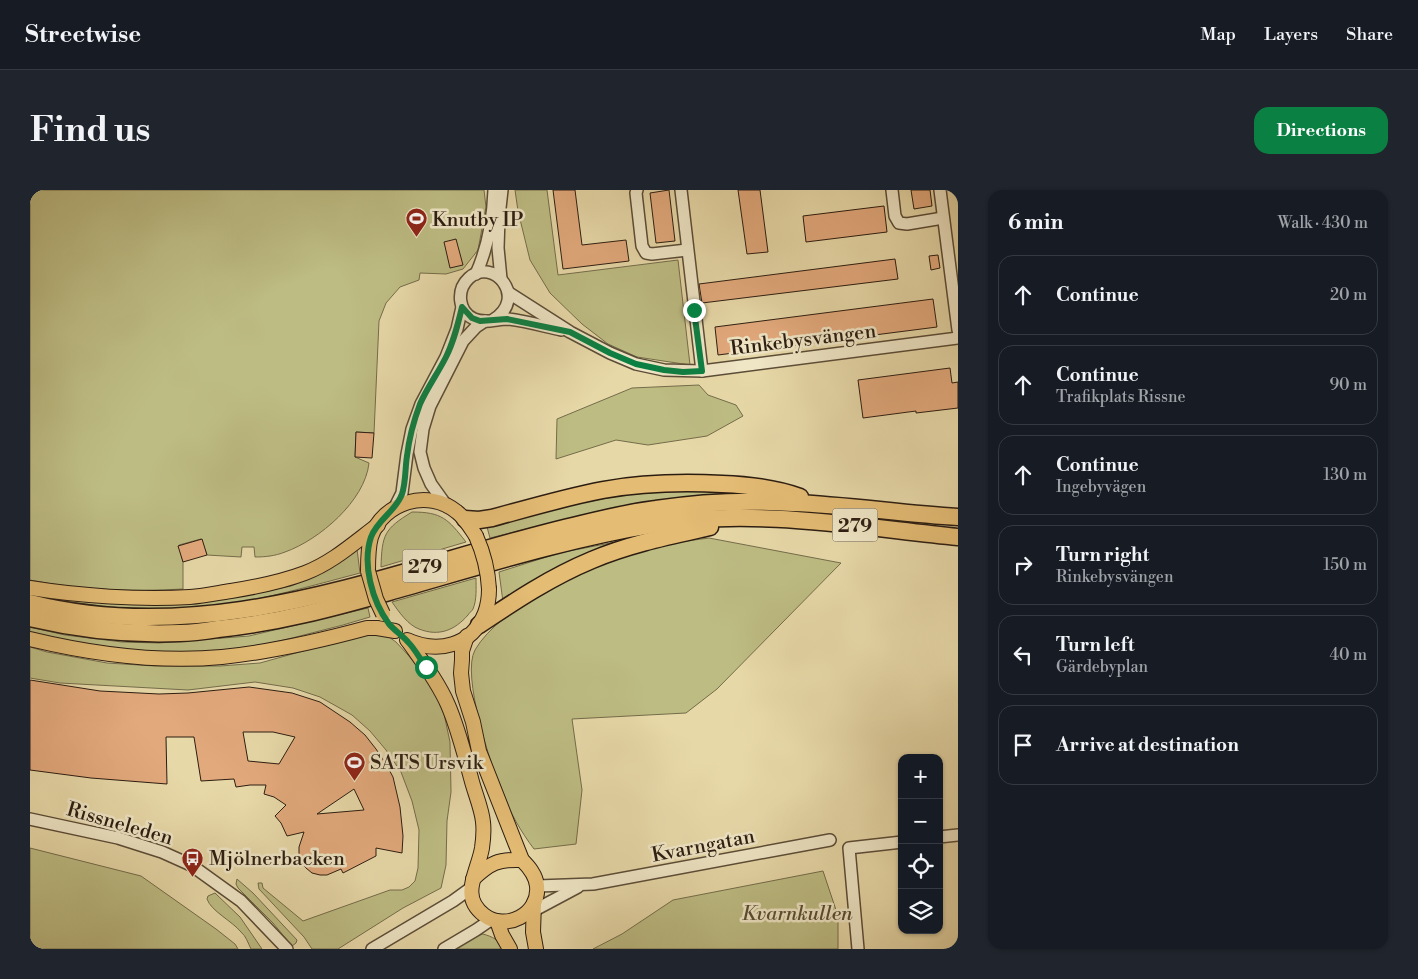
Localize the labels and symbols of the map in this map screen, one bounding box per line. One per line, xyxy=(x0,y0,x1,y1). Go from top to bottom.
sports icon: Knutby IP xyxy=(404,207,428,238)
place label: Knutby IP xyxy=(432,208,524,233)
route end xyxy=(683,299,706,322)
street label: Rinkebysvängen xyxy=(729,319,878,362)
road number: 279 xyxy=(832,508,878,542)
road number: 279 xyxy=(402,550,448,582)
route start xyxy=(415,656,438,679)
sports icon: SATS Ursvik xyxy=(342,750,366,781)
place label: SATS Ursvik xyxy=(370,751,485,776)
street label: Rissneleden xyxy=(64,797,176,852)
street label: Kvarngatan xyxy=(650,824,757,869)
bus stop icon: Mjölnerbacken xyxy=(181,846,205,877)
place label: Mjölnerbacken xyxy=(209,847,345,872)
park label: Kvarnkullen xyxy=(742,902,853,927)

